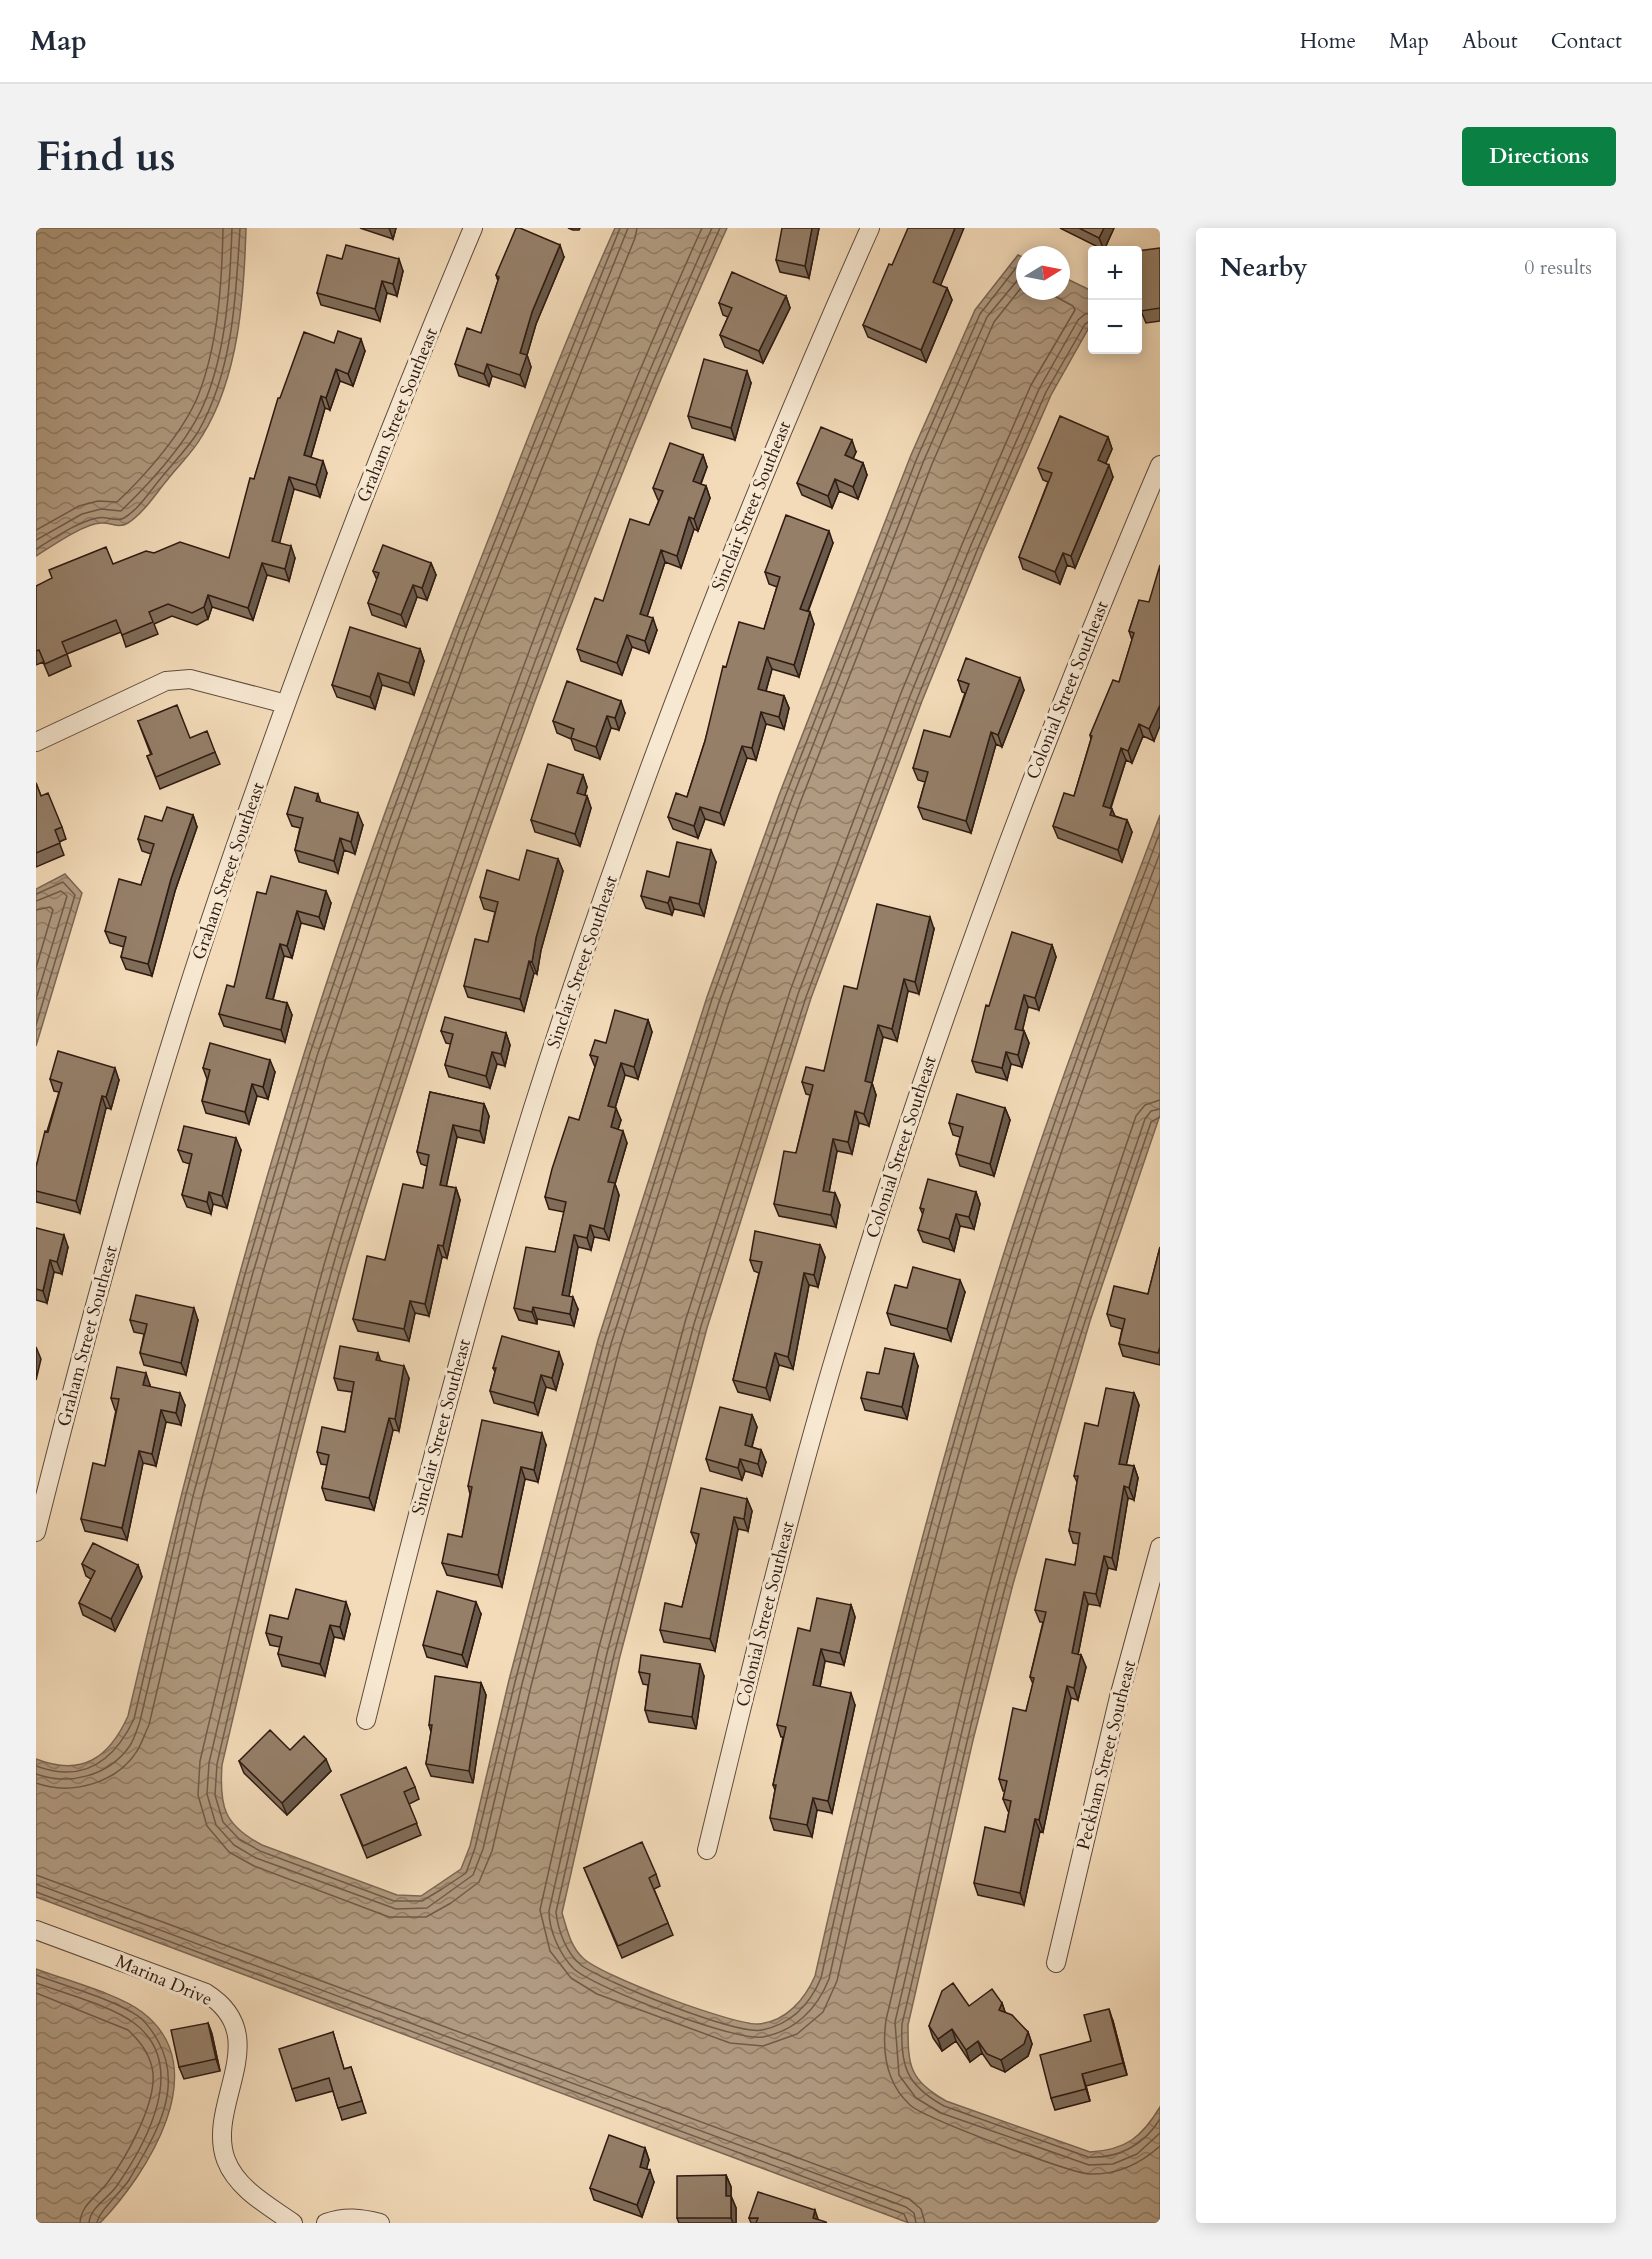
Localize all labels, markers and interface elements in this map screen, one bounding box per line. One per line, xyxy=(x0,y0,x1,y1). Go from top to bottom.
text: Map xyxy=(30,22,87,60)
text: Home xyxy=(1300,27,1356,56)
text: Map xyxy=(1389,27,1429,56)
text: About xyxy=(1462,27,1518,56)
text: Contact xyxy=(1551,27,1622,56)
button: Directions xyxy=(1462,127,1616,186)
text: Find us xyxy=(36,128,176,185)
north arrow xyxy=(1016,246,1070,300)
map controls xyxy=(1088,246,1142,354)
button: + xyxy=(1088,246,1142,300)
text: Nearby xyxy=(1220,250,1308,285)
text: 0 results xyxy=(1524,254,1592,281)
button: − xyxy=(1088,300,1142,354)
street label: Graham Street Southeast xyxy=(351,324,444,506)
street label: Sinclair Street Southeast xyxy=(706,417,797,595)
street label: Colonial Street Southeast xyxy=(1020,597,1115,783)
street label: Graham Street Southeast xyxy=(186,779,271,963)
street label: Sinclair Street Southeast xyxy=(541,872,624,1052)
street label: Colonial Street Southeast xyxy=(860,1053,943,1242)
street label: Graham Street Southeast xyxy=(51,1243,124,1429)
street label: Sinclair Street Southeast xyxy=(406,1336,477,1518)
street label: Colonial Street Southeast xyxy=(730,1518,801,1709)
street label: Peckham Street Southeast xyxy=(1071,1658,1142,1852)
street label: Marina Drive xyxy=(112,1949,216,2012)

